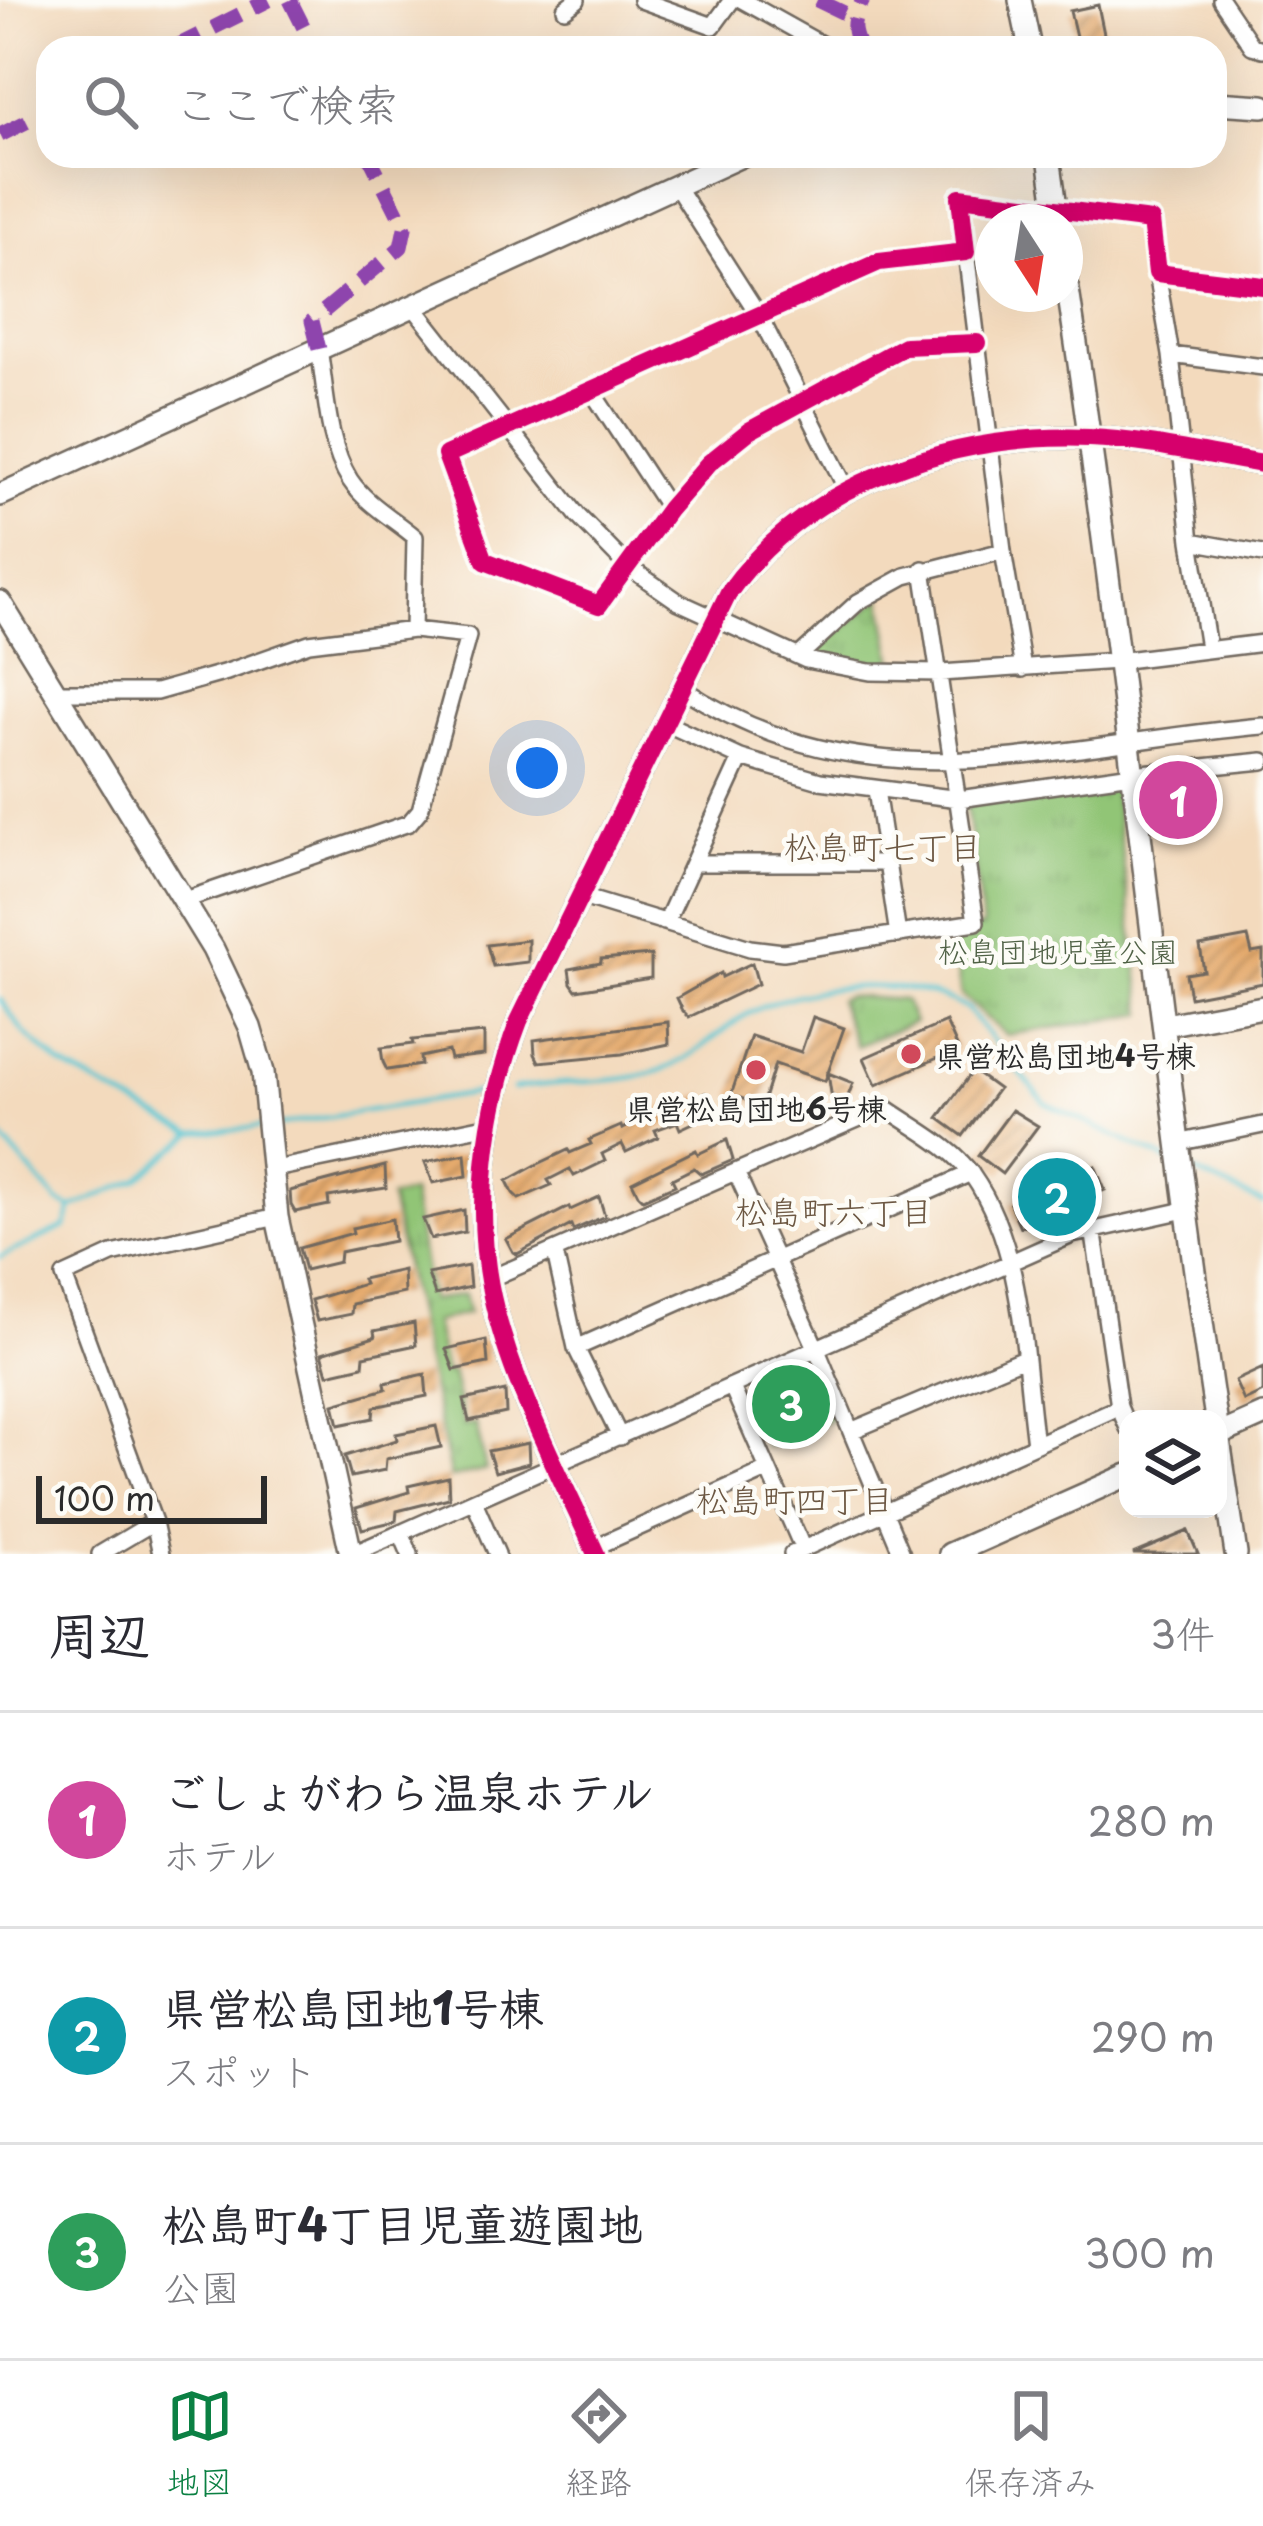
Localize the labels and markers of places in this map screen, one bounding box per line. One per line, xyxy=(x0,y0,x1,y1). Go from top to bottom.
pin: 1 xyxy=(1139,755,1217,845)
place label: 県営松島団地4号棟 xyxy=(935,1032,1195,1077)
marker: 県営松島団地4号棟 xyxy=(898,1041,924,1067)
marker: 県営松島団地6号棟 xyxy=(743,1057,769,1083)
place label: 県営松島団地6号棟 xyxy=(625,1085,887,1130)
pin: 2 xyxy=(1018,1152,1096,1242)
pin: 3 xyxy=(752,1359,830,1449)

